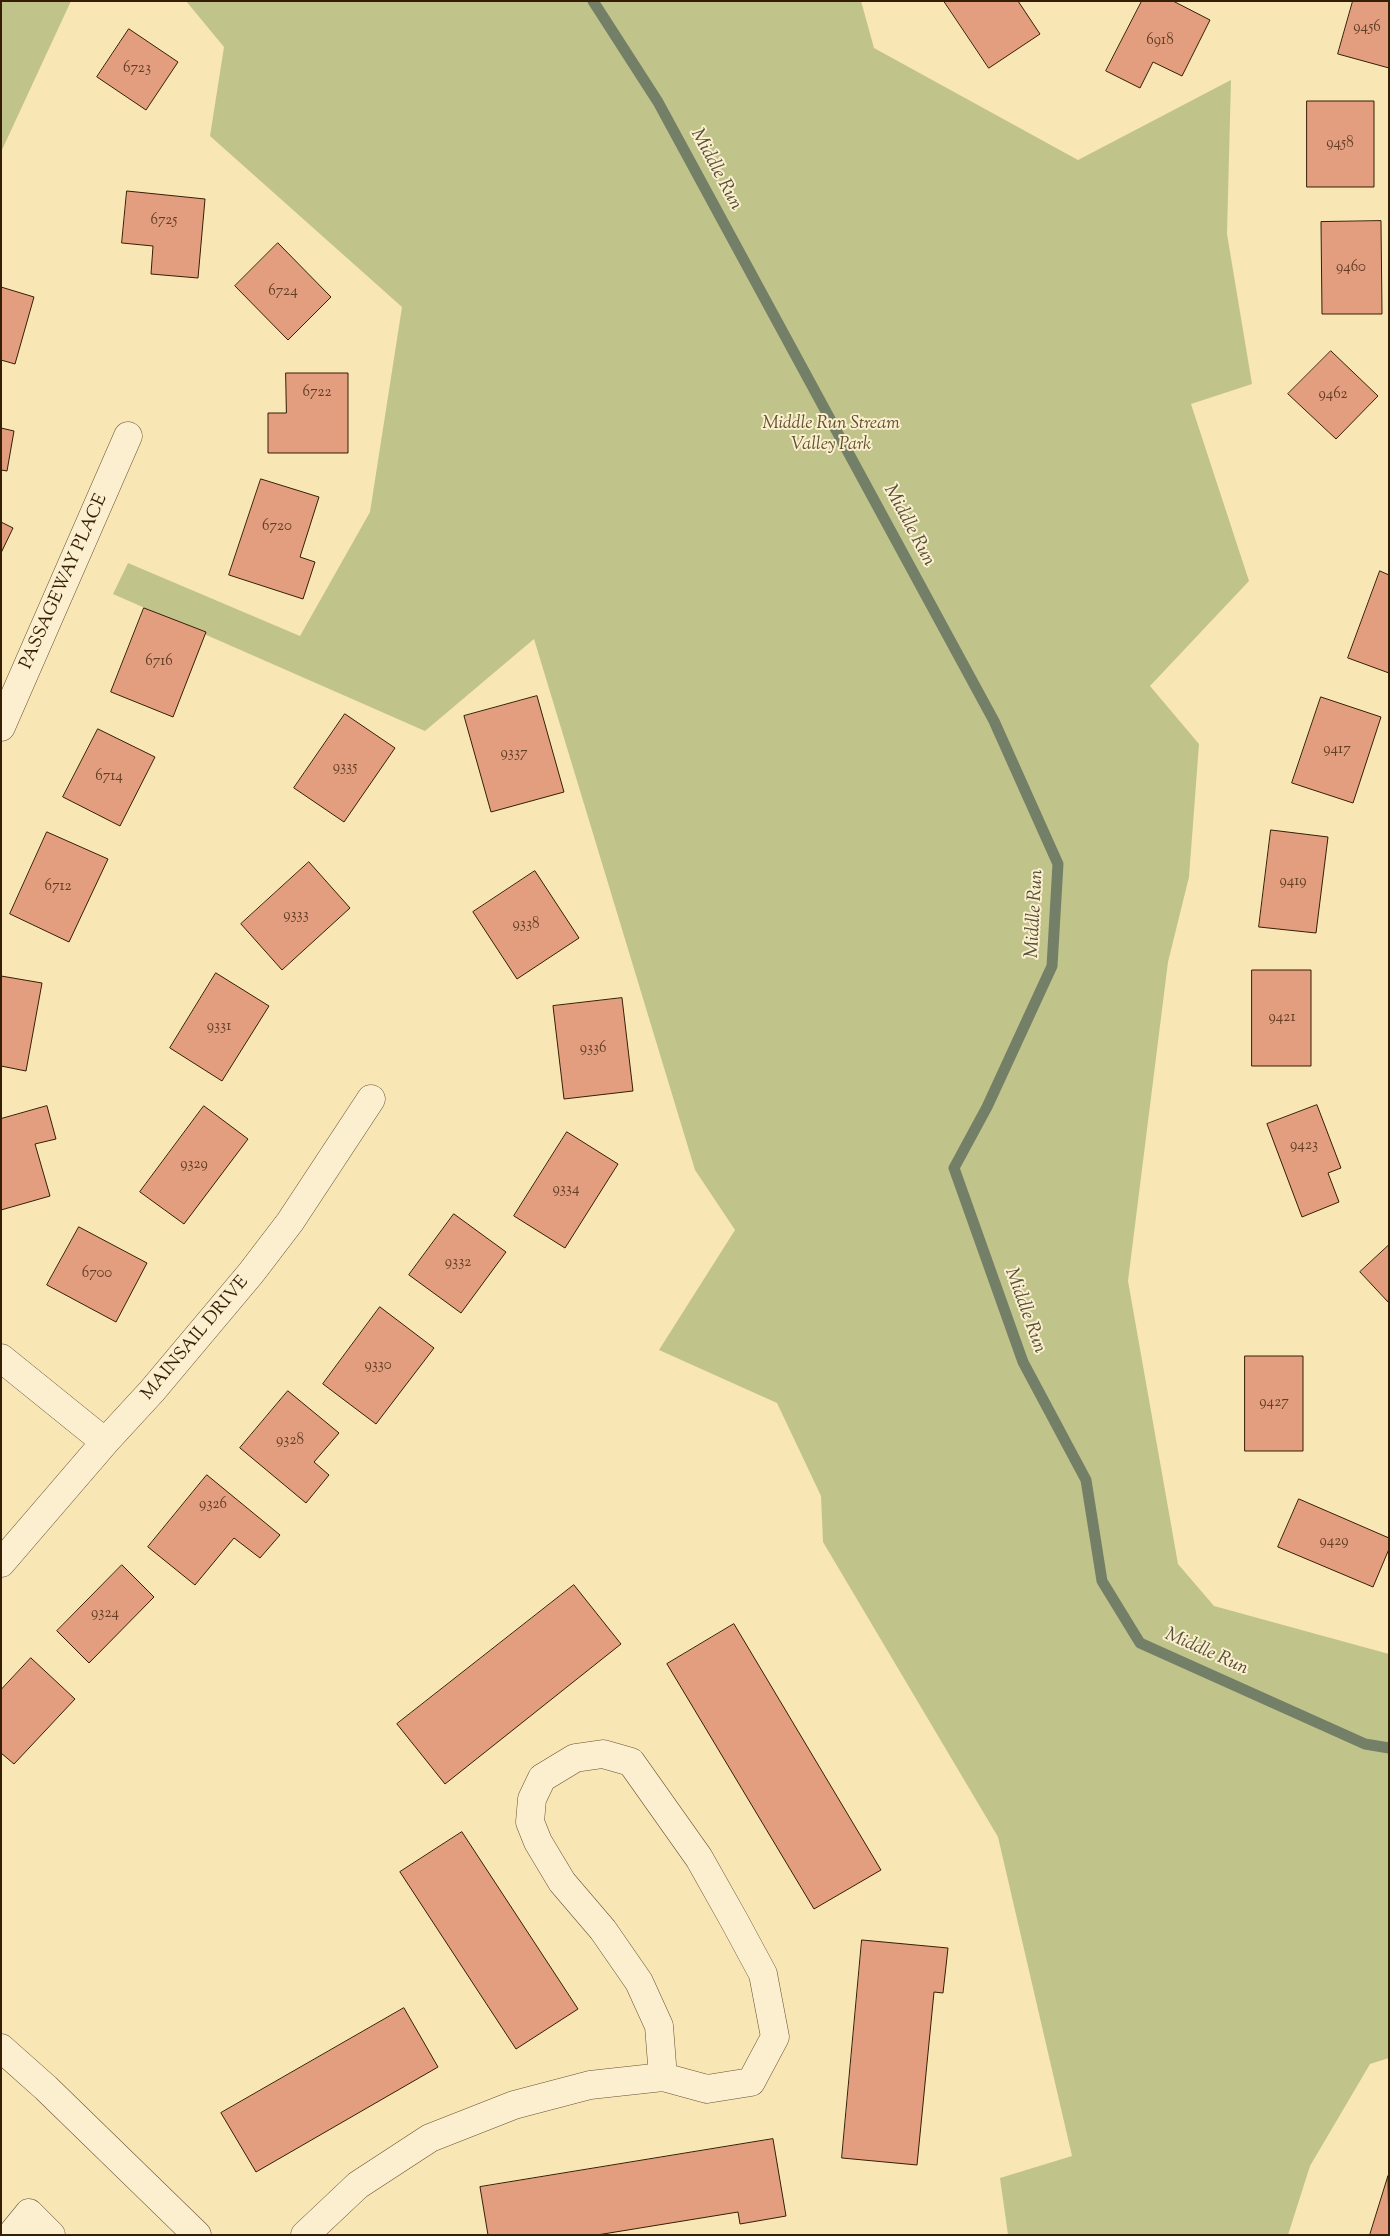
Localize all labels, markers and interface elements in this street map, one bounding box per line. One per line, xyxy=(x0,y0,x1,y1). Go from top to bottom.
house number: 9456 xyxy=(1353,19,1381,37)
house number: 6918 xyxy=(1146,32,1174,50)
house number: 6723 xyxy=(123,60,151,78)
water label: Middle Run xyxy=(684,125,746,215)
house number: 9458 xyxy=(1326,135,1354,153)
house number: 6725 xyxy=(151,212,177,230)
house number: 9460 xyxy=(1336,259,1366,277)
house number: 6724 xyxy=(268,283,298,301)
house number: 6722 xyxy=(303,384,331,402)
house number: 9462 xyxy=(1318,386,1348,404)
park label: Middle Run Stream Valley Park xyxy=(762,414,900,456)
water label: Middle Run xyxy=(877,481,939,571)
street label: PASSAGEWAY PLACE xyxy=(17,491,113,673)
house number: 6720 xyxy=(262,518,292,536)
house number: 6716 xyxy=(145,653,173,671)
house number: 9417 xyxy=(1323,741,1351,759)
house number: 9337 xyxy=(501,745,527,763)
house number: 9335 xyxy=(333,759,357,777)
house number: 6714 xyxy=(95,768,123,786)
water label: Middle Run xyxy=(1022,869,1050,959)
house number: 9419 xyxy=(1279,873,1307,891)
house number: 6712 xyxy=(44,878,72,896)
house number: 9333 xyxy=(283,907,309,925)
house number: 9338 xyxy=(513,916,539,934)
house number: 9421 xyxy=(1269,1009,1295,1027)
house number: 9331 xyxy=(207,1018,231,1036)
house number: 9336 xyxy=(580,1040,606,1058)
house number: 9423 xyxy=(1290,1137,1318,1155)
house number: 9329 xyxy=(180,1156,208,1174)
house number: 9334 xyxy=(553,1181,579,1199)
house number: 9332 xyxy=(445,1254,471,1272)
house number: 6700 xyxy=(82,1265,112,1283)
water label: Middle Run xyxy=(998,1265,1050,1357)
street label: MAINSAIL DRIVE xyxy=(138,1273,254,1405)
house number: 9330 xyxy=(364,1357,392,1375)
house number: 9427 xyxy=(1259,1394,1289,1412)
house number: 9328 xyxy=(276,1432,304,1450)
house number: 9326 xyxy=(199,1496,227,1514)
house number: 9429 xyxy=(1319,1533,1349,1551)
house number: 9324 xyxy=(91,1605,119,1623)
water label: Middle Run xyxy=(1161,1624,1251,1682)

